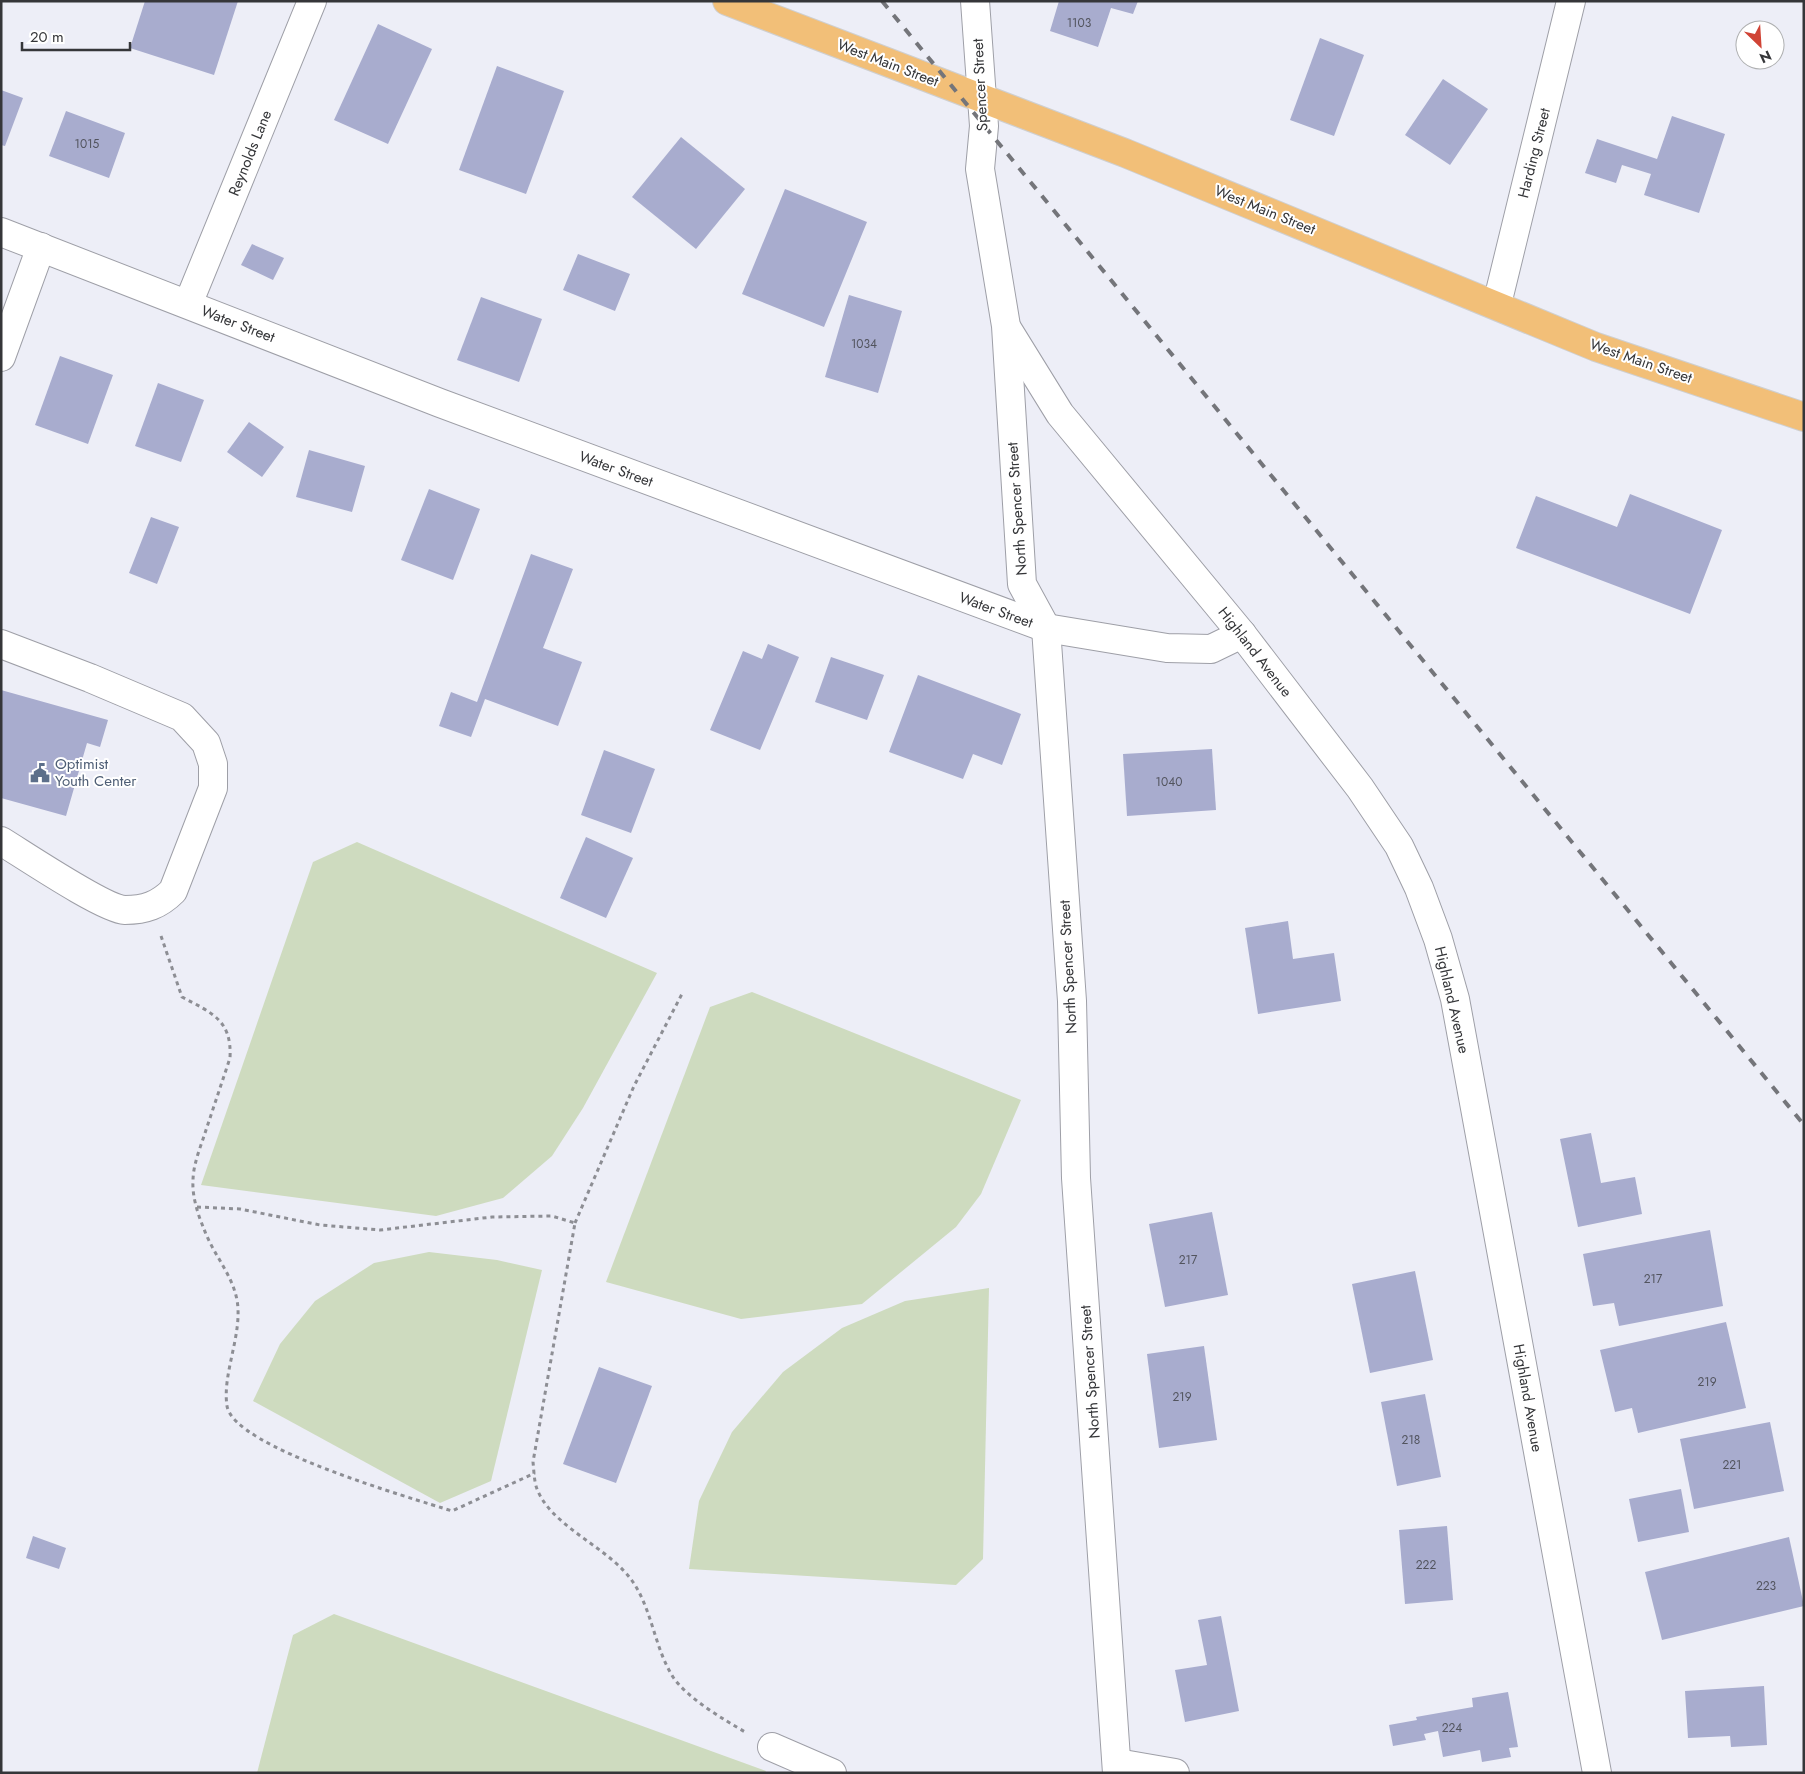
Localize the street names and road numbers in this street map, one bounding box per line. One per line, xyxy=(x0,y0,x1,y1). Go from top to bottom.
street label: West Main Street xyxy=(834,34,942,93)
street label: Spencer Street xyxy=(967,38,993,132)
street label: Harding Street xyxy=(1512,105,1556,200)
street label: Reynolds Lane xyxy=(223,107,277,199)
street label: West Main Street xyxy=(1211,180,1319,240)
street label: Water Street xyxy=(198,300,278,348)
street label: West Main Street xyxy=(1587,333,1696,389)
street label: North Spencer Street xyxy=(1001,441,1033,576)
street label: Water Street xyxy=(576,445,656,493)
street label: Water Street xyxy=(956,586,1036,634)
street label: Highland Avenue xyxy=(1213,602,1298,702)
street label: North Spencer Street xyxy=(1053,899,1082,1034)
street label: Highland Avenue xyxy=(1429,944,1475,1056)
street label: North Spencer Street xyxy=(1074,1304,1106,1439)
street label: Highland Avenue xyxy=(1508,1342,1548,1454)

